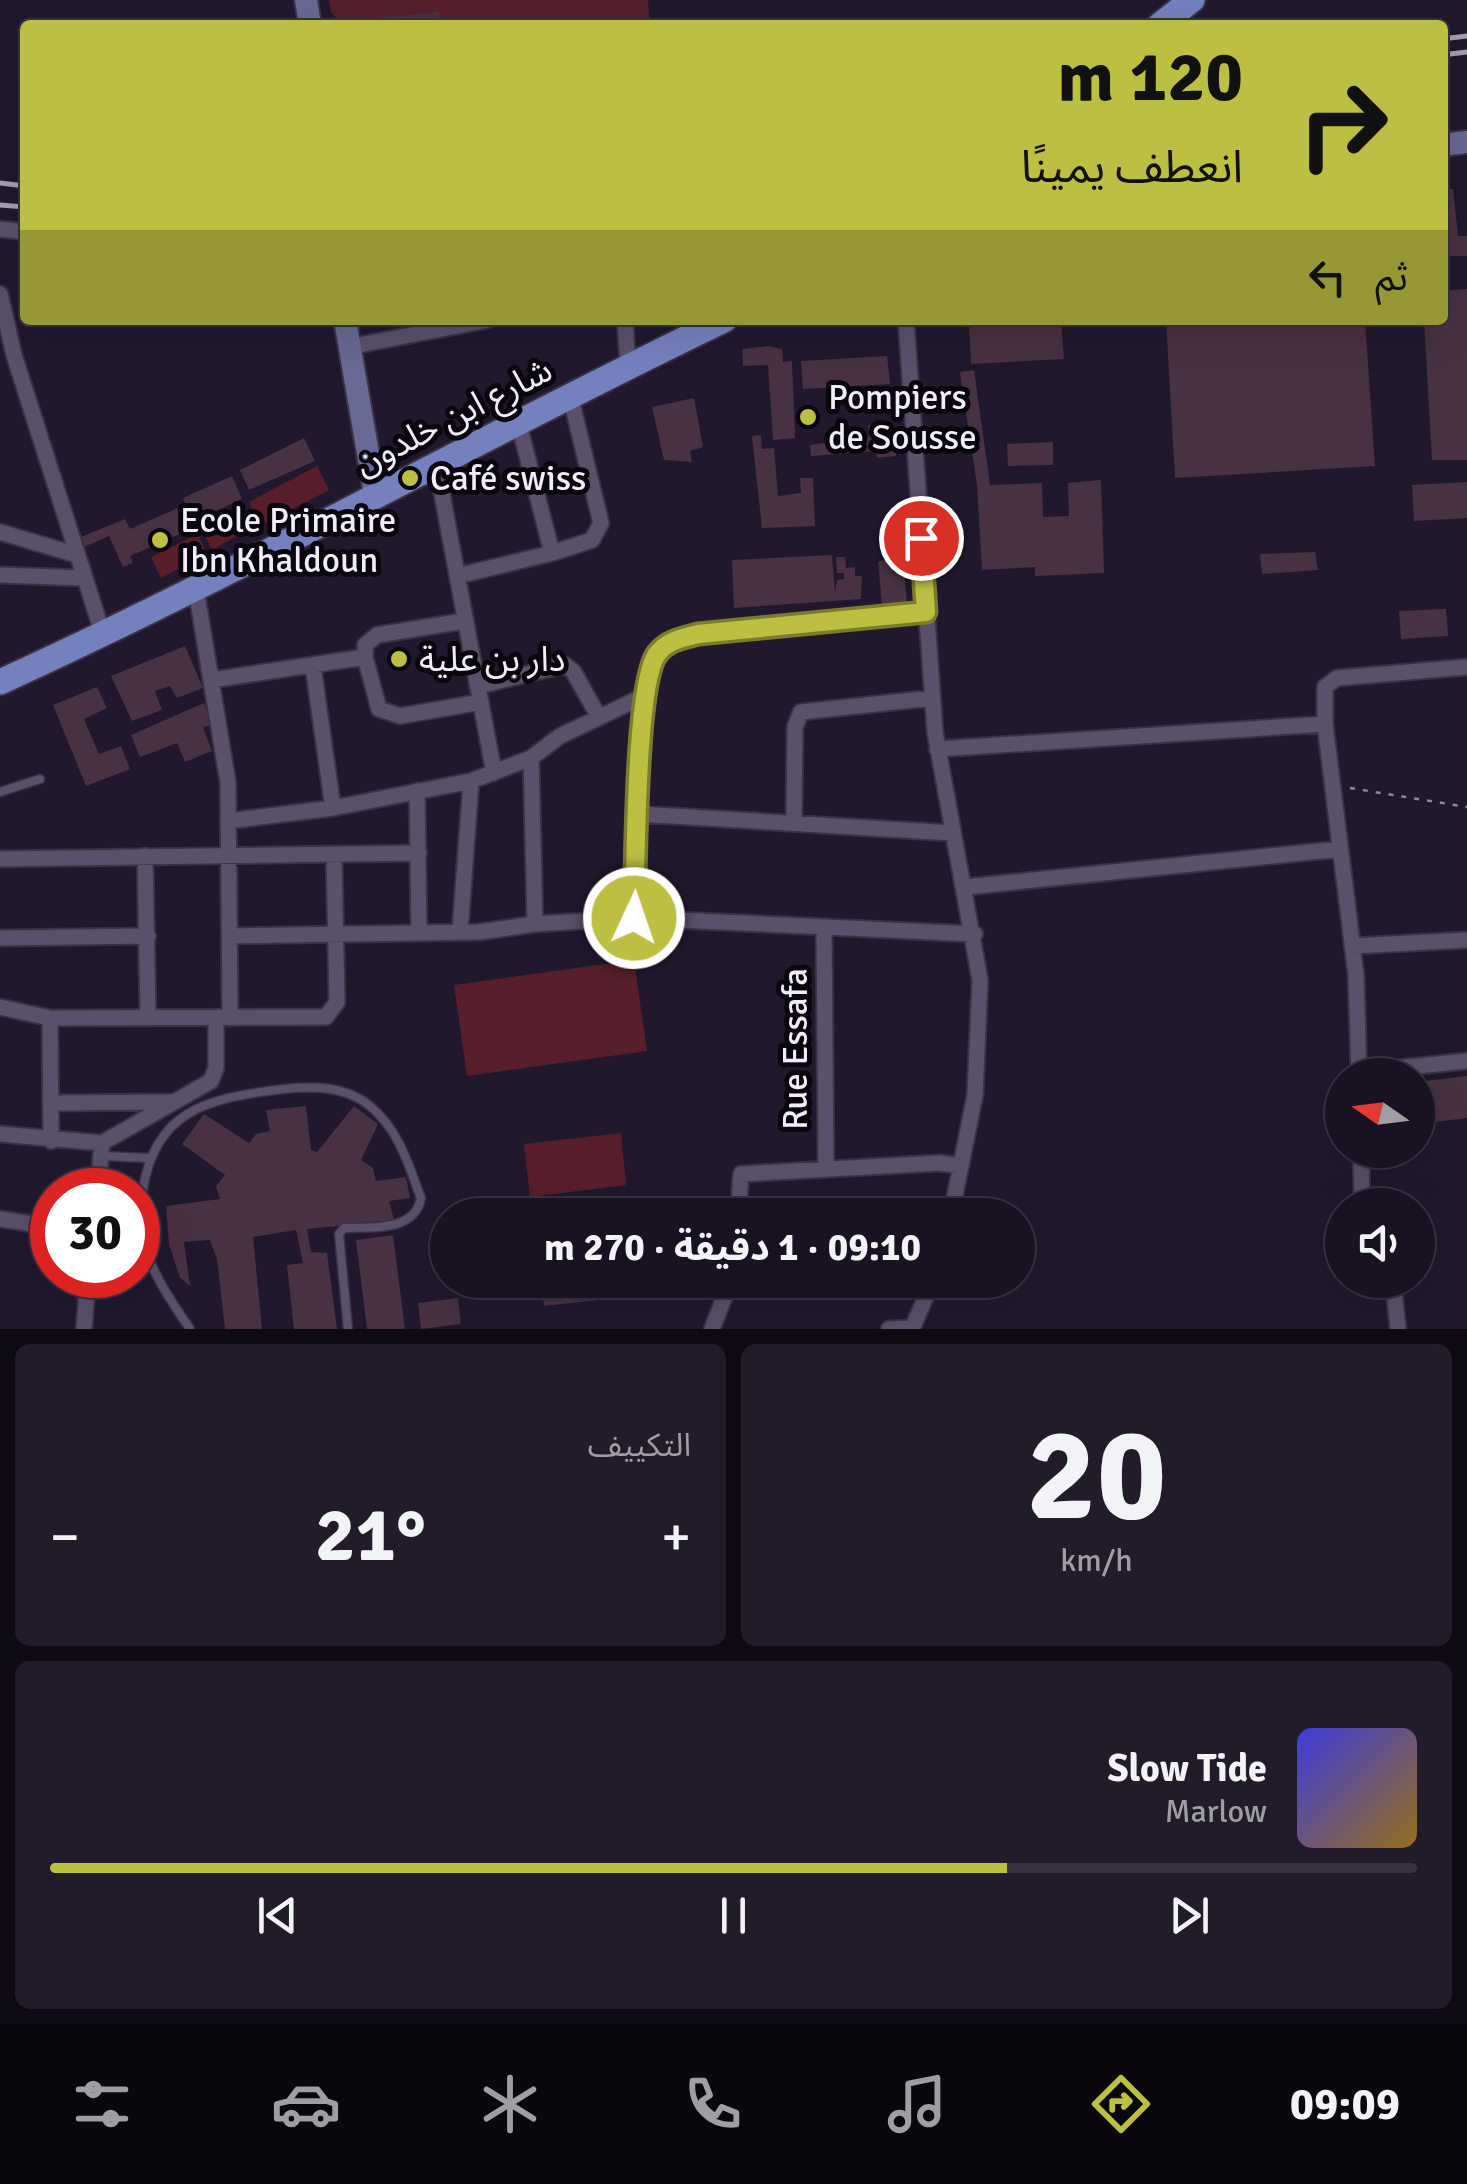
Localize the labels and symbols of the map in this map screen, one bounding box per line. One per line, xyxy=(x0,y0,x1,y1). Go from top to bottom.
street label: شارع ابن خلدون xyxy=(347,348,561,488)
place label: Pompiers de Sousse xyxy=(828,376,977,459)
marker: Pompiers de Sousse xyxy=(797,406,819,428)
place label: Café swiss xyxy=(430,457,586,500)
marker: Café swiss xyxy=(399,467,421,489)
pin xyxy=(879,496,964,581)
place label: Ecole Primaire Ibn Khaldoun xyxy=(180,499,396,582)
marker: Ecole Primaire Ibn Khaldoun xyxy=(149,529,171,551)
place label: دار بن علية xyxy=(419,638,565,681)
marker: دار بن علية xyxy=(388,648,410,670)
position arrow xyxy=(582,866,686,970)
street label: Rue Essafa xyxy=(774,968,817,1130)
north arrow xyxy=(1325,1058,1435,1168)
speed limit sign: 30 xyxy=(30,1168,160,1298)

